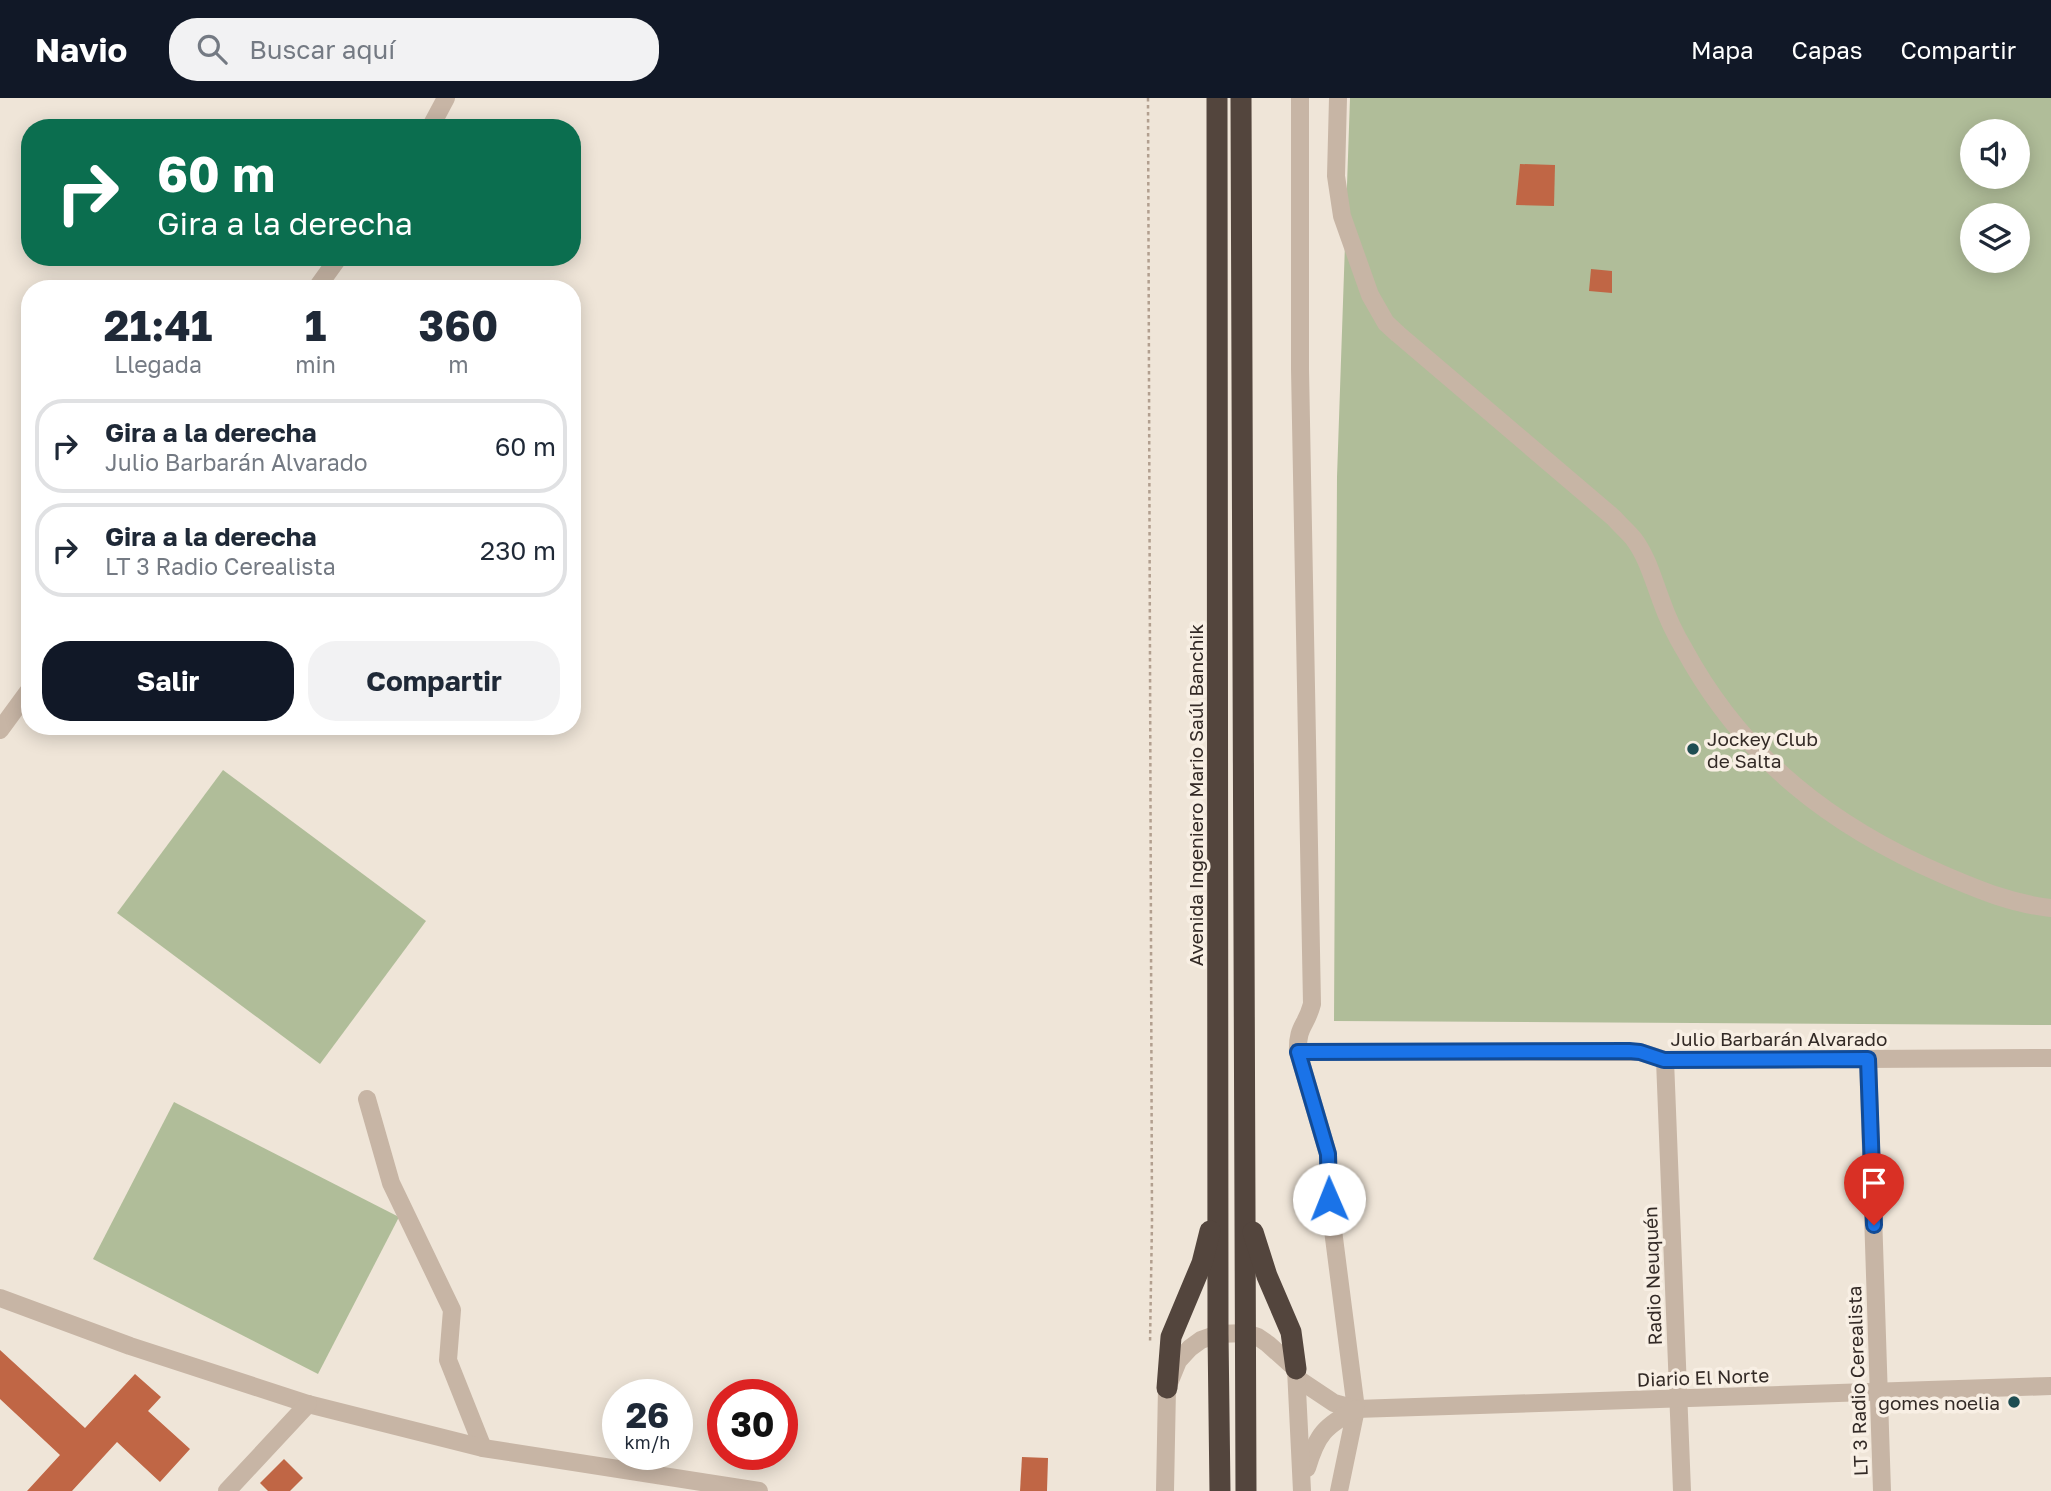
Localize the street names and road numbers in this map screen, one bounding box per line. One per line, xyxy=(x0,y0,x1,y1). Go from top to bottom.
street label: Avenida Ingeniero Mario Saúl Banchik xyxy=(1184,624,1207,966)
street label: Julio Barbarán Alvarado xyxy=(1671,1027,1887,1050)
street label: Radio Neuquén xyxy=(1638,1206,1666,1346)
street label: LT 3 Radio Cerealista xyxy=(1842,1285,1872,1477)
street label: Diario El Norte xyxy=(1636,1363,1770,1391)

